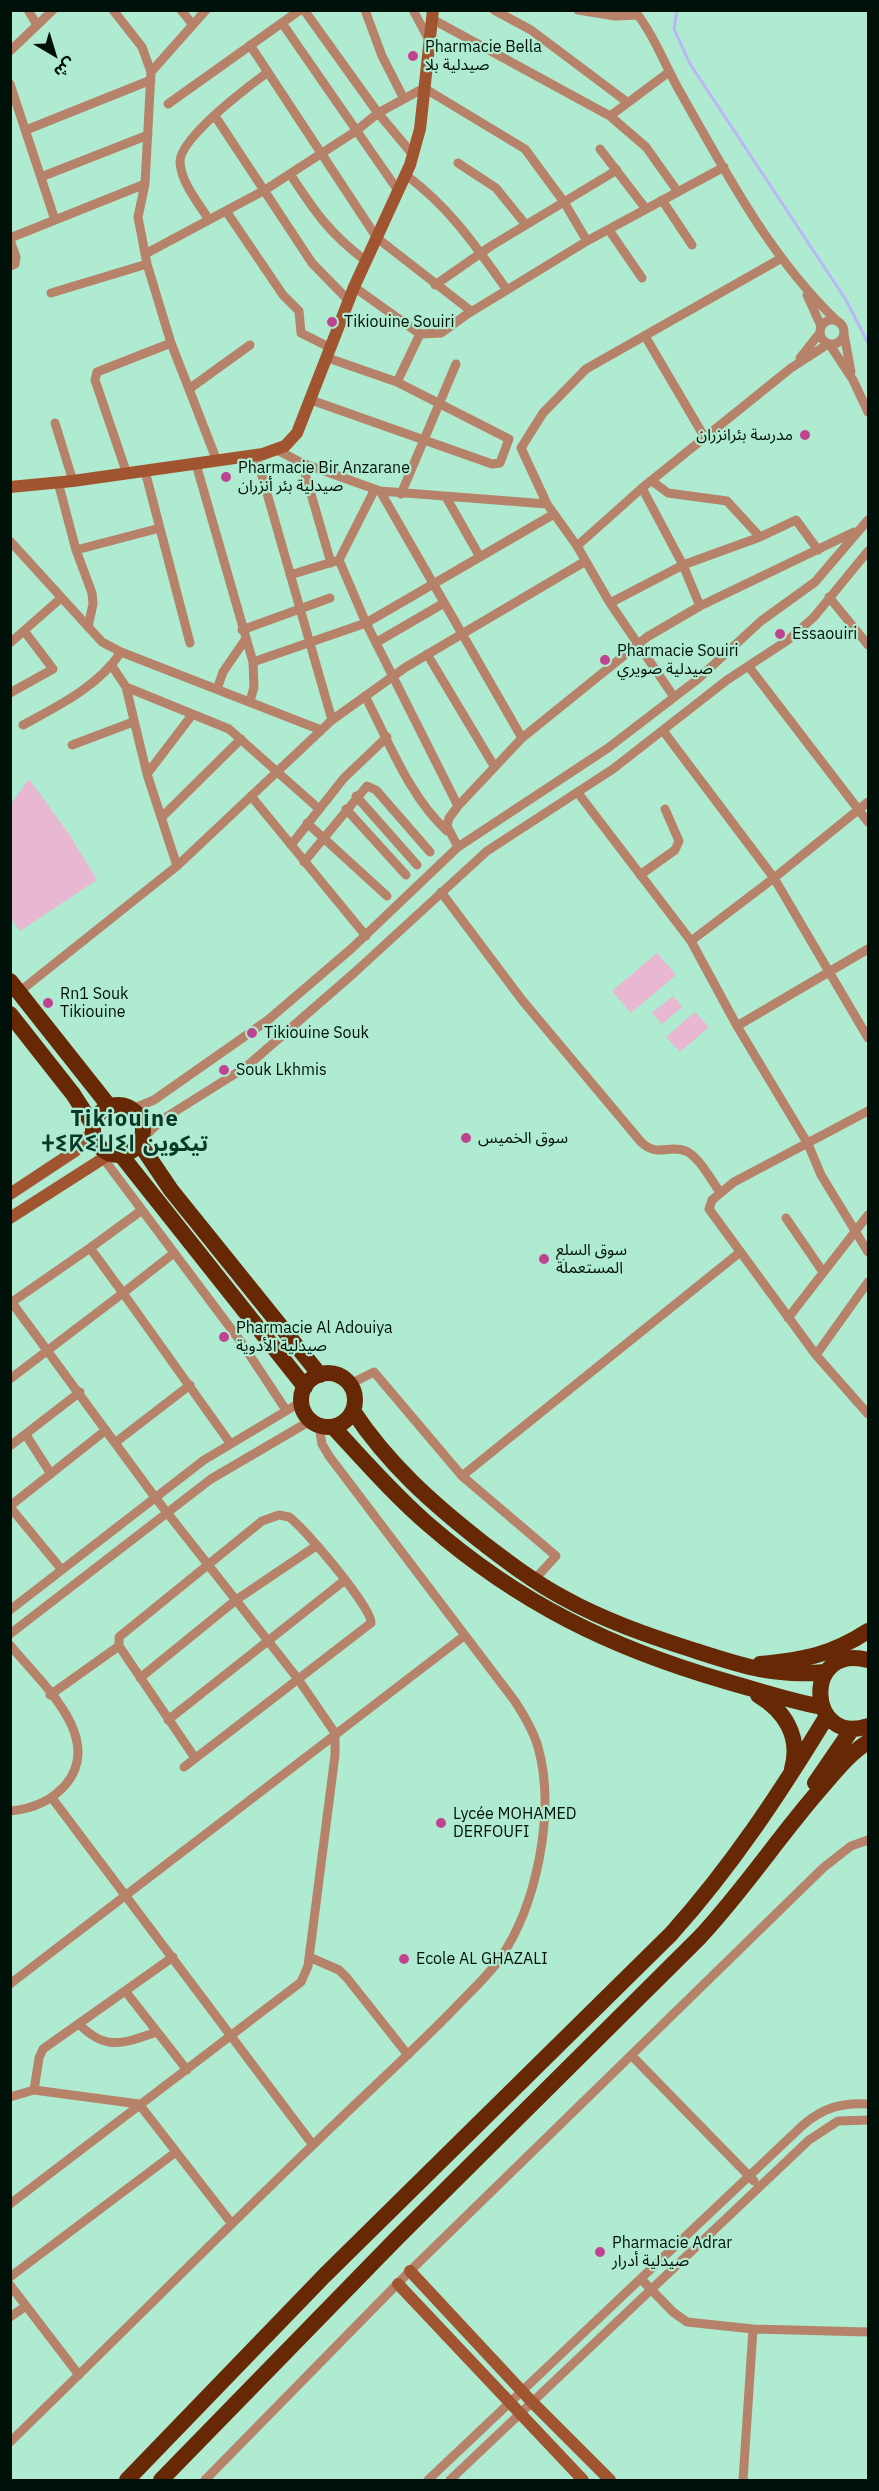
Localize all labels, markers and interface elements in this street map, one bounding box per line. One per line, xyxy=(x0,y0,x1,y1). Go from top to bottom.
north arrow xyxy=(24,24,84,84)
place label: Pharmacie Bella صيدلية بلا xyxy=(425,37,542,75)
marker: Pharmacie Bella صيدلية بلا xyxy=(406,49,420,63)
text: ش xyxy=(50,54,80,83)
place label: Tikiouine Souiri xyxy=(344,312,454,332)
marker: Tikiouine Souiri xyxy=(325,315,339,329)
place label: مدرسة بئرانزران xyxy=(696,425,793,445)
marker: مدرسة بئرانزران xyxy=(798,428,812,442)
place label: Pharmacie Bir Anzarane صيدلية بئر أنزران xyxy=(238,458,410,496)
marker: Pharmacie Bir Anzarane صيدلية بئر أنزران xyxy=(219,470,233,484)
place label: Essaouiri xyxy=(792,624,857,644)
marker: Essaouiri xyxy=(773,627,787,641)
place label: Pharmacie Souiri صيدلية صويري xyxy=(617,641,739,679)
marker: Pharmacie Souiri صيدلية صويري xyxy=(598,653,612,667)
place label: Rn1 Souk Tikiouine xyxy=(60,984,128,1022)
marker: Rn1 Souk Tikiouine xyxy=(41,996,55,1010)
place label: Tikiouine Souk xyxy=(264,1023,369,1043)
marker: Tikiouine Souk xyxy=(245,1026,259,1040)
place label: Souk Lkhmis xyxy=(236,1060,327,1080)
marker: Souk Lkhmis xyxy=(217,1063,231,1077)
district label: Tikiouine ⵜⵉⴽⵉⵡⵉⵏ تيكوين xyxy=(48,1107,202,1158)
place label: سوق الخميس xyxy=(478,1128,568,1148)
marker: سوق الخميس xyxy=(459,1131,473,1145)
place label: سوق السلع المستعملة xyxy=(556,1240,627,1278)
marker: سوق السلع المستعملة xyxy=(537,1252,551,1266)
place label: Pharmacie Al Adouiya صيدلية الأدوية xyxy=(236,1318,393,1356)
marker: Pharmacie Al Adouiya صيدلية الأدوية xyxy=(217,1330,231,1344)
place label: Lycée MOHAMED DERFOUFI xyxy=(453,1804,577,1842)
marker: Lycée MOHAMED DERFOUFI xyxy=(434,1816,448,1830)
place label: Ecole AL GHAZALI xyxy=(416,1949,548,1969)
marker: Ecole AL GHAZALI xyxy=(397,1952,411,1966)
place label: Pharmacie Adrar صيدلية أدرار xyxy=(612,2233,732,2271)
marker: Pharmacie Adrar صيدلية أدرار xyxy=(593,2245,607,2259)

